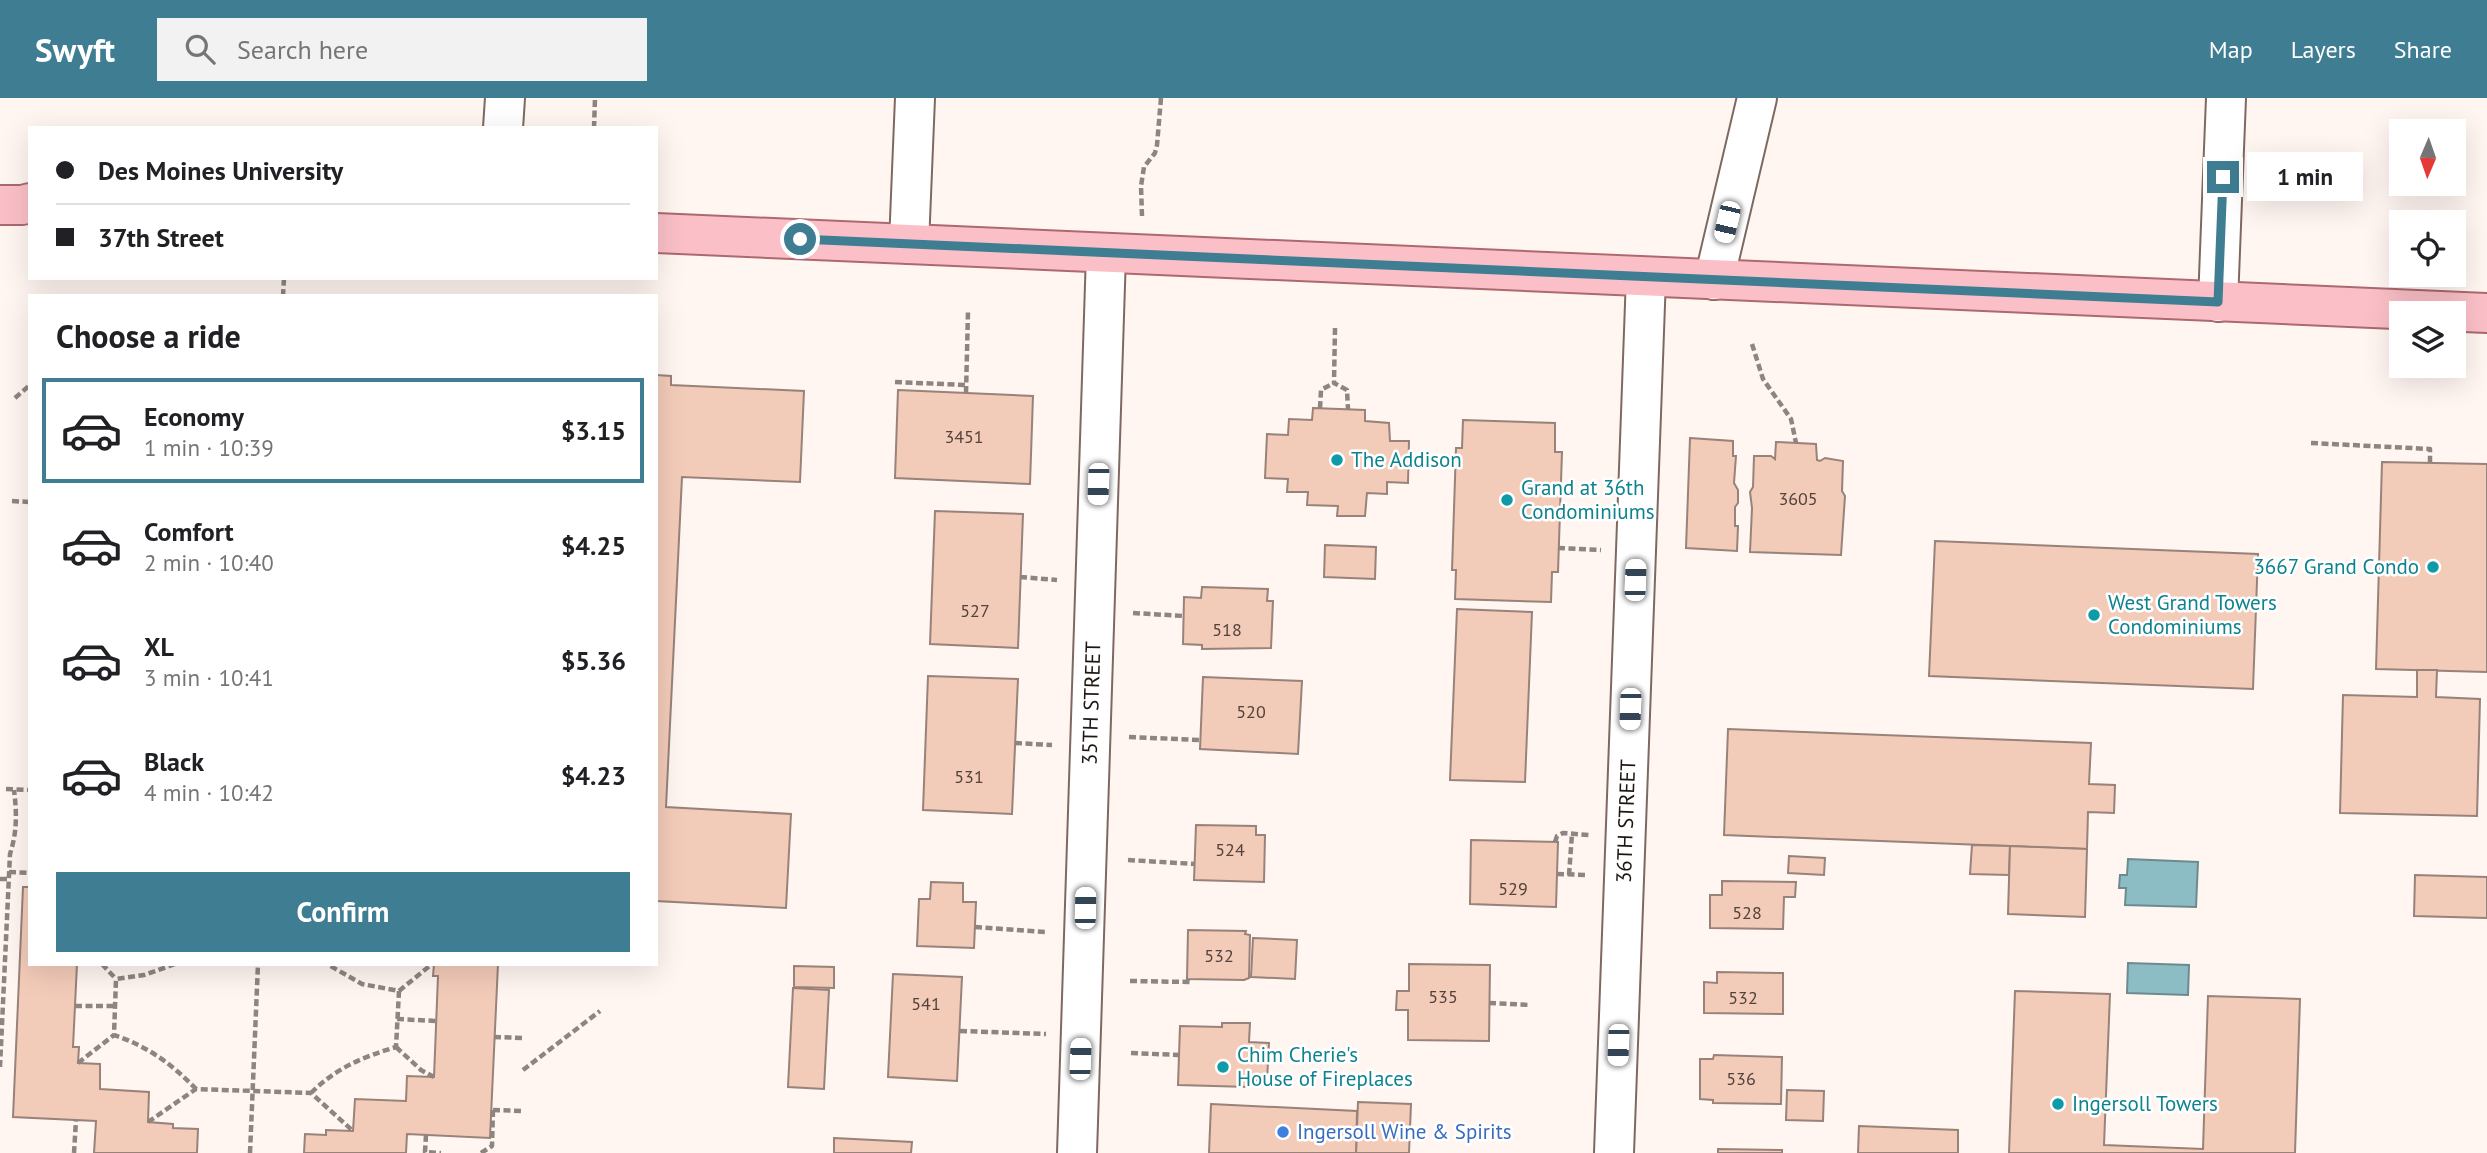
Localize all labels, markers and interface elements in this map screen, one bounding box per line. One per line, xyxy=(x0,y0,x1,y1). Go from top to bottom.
search box xyxy=(157,18,647,81)
text: Swyft xyxy=(35,28,115,71)
icon: search xyxy=(181,30,219,68)
text: Search here xyxy=(237,33,368,66)
text: Map xyxy=(2209,34,2253,65)
text: Layers xyxy=(2291,34,2356,65)
text: Share xyxy=(2394,34,2452,65)
north arrow xyxy=(2389,119,2466,196)
map controls xyxy=(2389,119,2466,378)
callout: 1 min xyxy=(2248,153,2363,202)
text: Des Moines University xyxy=(98,154,343,187)
route end xyxy=(2207,161,2239,193)
text: 1 min xyxy=(2277,162,2333,191)
car xyxy=(1713,199,1742,245)
button: locate xyxy=(2389,210,2466,287)
text: 37th Street xyxy=(98,221,224,254)
route start xyxy=(784,223,816,255)
button: layers xyxy=(2389,301,2466,378)
text: Choose a ride xyxy=(56,315,241,357)
icon: car xyxy=(60,399,123,462)
text: Economy xyxy=(144,400,244,433)
text: $3.15 xyxy=(561,414,626,447)
house number: 3451 xyxy=(944,425,984,448)
text: 1 min · 10:39 xyxy=(144,433,274,462)
place label: The Addison xyxy=(1351,446,1462,473)
marker: The Addison xyxy=(1329,452,1345,468)
car xyxy=(1087,463,1110,505)
place label: Grand at 36th Condominiums xyxy=(1521,474,1655,525)
house number: 3605 xyxy=(1778,487,1818,510)
marker: Grand at 36th Condominiums xyxy=(1499,492,1515,508)
icon: car xyxy=(60,514,123,577)
text: Comfort xyxy=(144,515,234,548)
text: $4.25 xyxy=(561,529,626,562)
text: 2 min · 10:40 xyxy=(144,548,274,577)
place label: 3667 Grand Condo xyxy=(2253,553,2419,580)
car xyxy=(1624,559,1647,601)
marker: 3667 Grand Condo xyxy=(2425,559,2441,575)
place label: West Grand Towers Condominiums xyxy=(2108,589,2277,640)
house number: 527 xyxy=(960,599,990,622)
marker: West Grand Towers Condominiums xyxy=(2086,607,2102,623)
house number: 518 xyxy=(1212,618,1242,641)
icon: car xyxy=(60,629,123,692)
text: XL xyxy=(144,630,174,663)
street label: 35TH STREET xyxy=(1076,641,1107,766)
text: $5.36 xyxy=(561,644,626,677)
text: 3 min · 10:41 xyxy=(144,663,274,692)
car xyxy=(1619,688,1642,730)
house number: 520 xyxy=(1236,700,1266,723)
icon: car xyxy=(60,744,123,807)
text: Black xyxy=(144,745,204,778)
text: $4.23 xyxy=(561,759,626,792)
street label: 36TH STREET xyxy=(1610,759,1641,884)
house number: 531 xyxy=(954,765,984,788)
text: 4 min · 10:42 xyxy=(144,778,274,807)
house number: 524 xyxy=(1215,838,1245,861)
button: Confirm xyxy=(56,872,630,952)
house number: 529 xyxy=(1498,877,1528,900)
car xyxy=(1075,887,1096,929)
house number: 528 xyxy=(1732,901,1762,924)
house number: 532 xyxy=(1204,944,1234,967)
house number: 535 xyxy=(1428,985,1458,1008)
house number: 532 xyxy=(1728,986,1758,1009)
house number: 541 xyxy=(911,992,941,1015)
car xyxy=(1607,1024,1630,1066)
car xyxy=(1069,1038,1092,1080)
place label: Chim Cherie's House of Fireplaces xyxy=(1237,1041,1413,1092)
marker: Chim Cherie's House of Fireplaces xyxy=(1215,1059,1231,1075)
house number: 536 xyxy=(1726,1067,1756,1090)
place label: Ingersoll Towers xyxy=(2072,1090,2218,1117)
marker: Ingersoll Towers xyxy=(2050,1096,2066,1112)
place label: Ingersoll Wine & Spirits xyxy=(1297,1118,1512,1145)
marker: Ingersoll Wine & Spirits xyxy=(1275,1124,1291,1140)

